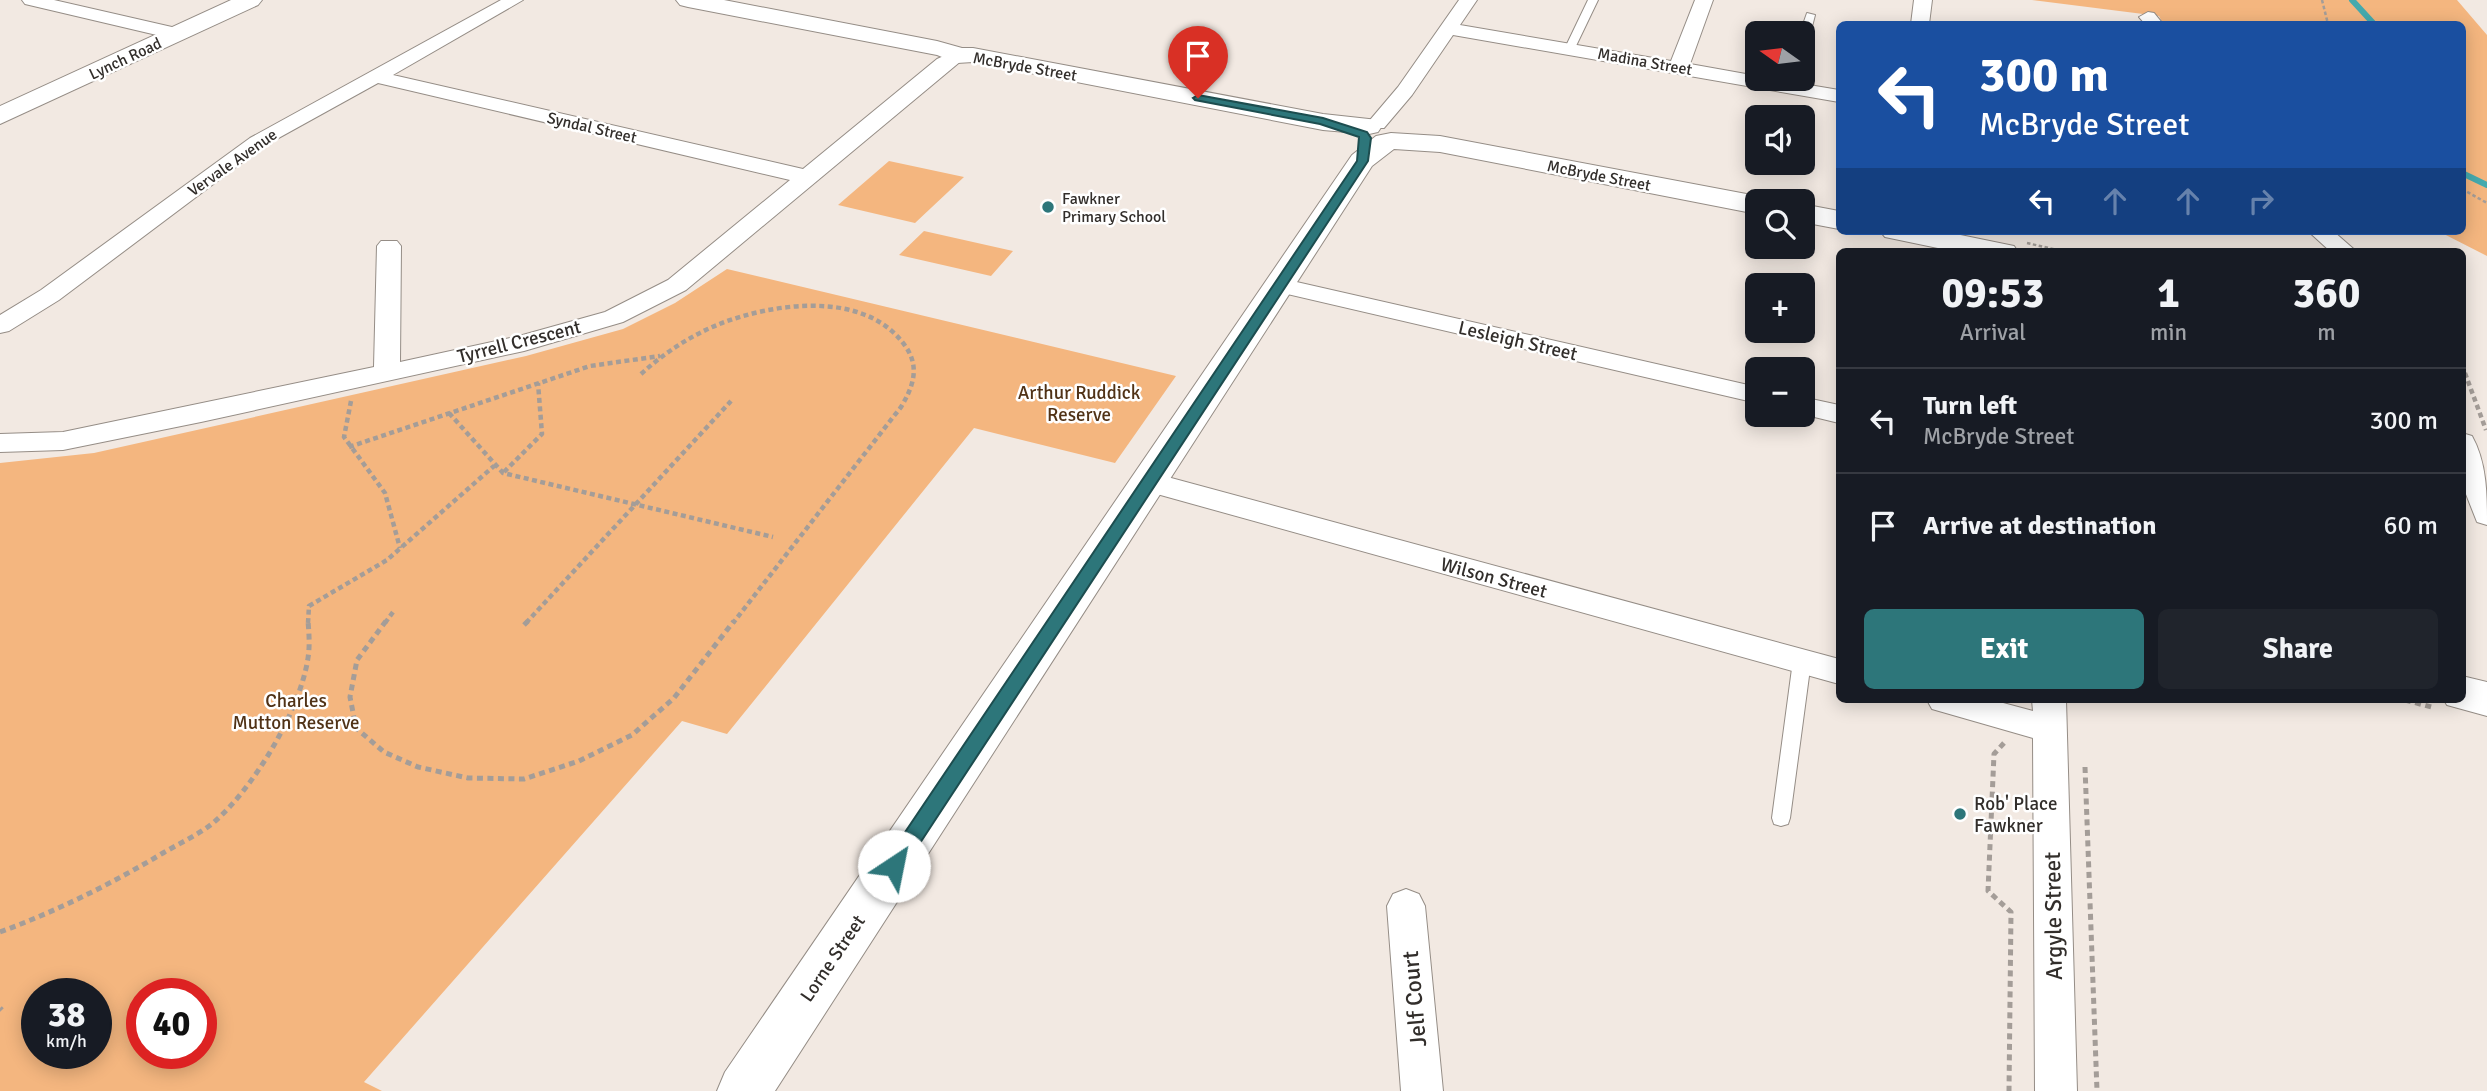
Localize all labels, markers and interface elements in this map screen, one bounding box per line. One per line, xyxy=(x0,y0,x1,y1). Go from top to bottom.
north arrow xyxy=(1745,21,1815,91)
map controls xyxy=(1745,21,1815,427)
pin xyxy=(1168,26,1228,98)
street label: Lynch Road xyxy=(86,33,165,84)
icon: arrive xyxy=(1179,37,1217,75)
street label: Madina Street xyxy=(1596,44,1694,80)
text: 300 m xyxy=(1979,45,2109,105)
street label: McBryde Street xyxy=(971,48,1079,86)
icon: left xyxy=(1864,49,1955,140)
button: sound xyxy=(1745,105,1815,175)
text: McBryde Street xyxy=(1979,105,2190,144)
street label: Syndal Street xyxy=(545,108,639,148)
street label: Vervale Avenue xyxy=(184,125,281,201)
street label: McBryde Street xyxy=(1545,156,1653,196)
icon: left xyxy=(2023,182,2061,220)
icon: ahead xyxy=(2096,182,2134,220)
icon: ahead xyxy=(2169,182,2207,220)
icon: right xyxy=(2242,182,2280,220)
place label: Fawkner Primary School xyxy=(1062,189,1166,227)
button: search xyxy=(1745,189,1815,259)
marker: Fawkner Primary School xyxy=(1040,199,1056,215)
text: 09:53 xyxy=(1941,268,2045,319)
text: 1 xyxy=(2157,268,2180,319)
text: 360 xyxy=(2292,268,2361,319)
button: + xyxy=(1745,273,1815,343)
street label: Tyrrell Crescent xyxy=(455,315,584,369)
street label: Lesleigh Street xyxy=(1456,316,1580,366)
text: Arrival xyxy=(1960,318,2026,347)
text: min xyxy=(2150,318,2187,347)
text: m xyxy=(2317,318,2336,347)
button: − xyxy=(1745,357,1815,427)
park label: Arthur Ruddick Reserve xyxy=(1018,381,1141,427)
text: Turn left xyxy=(1923,390,2017,422)
icon: left xyxy=(1864,402,1902,440)
text: 300 m xyxy=(2369,405,2438,437)
text: McBryde Street xyxy=(1923,422,2074,451)
icon: arrive xyxy=(1864,507,1902,545)
text: Arrive at destination xyxy=(1923,510,2156,542)
text: 60 m xyxy=(2383,510,2438,542)
street label: Wilson Street xyxy=(1438,552,1550,604)
button: Exit xyxy=(1864,609,2144,689)
button: Share xyxy=(2158,609,2438,689)
park label: Charles Mutton Reserve xyxy=(232,689,360,735)
place label: Rob' Place Fawkner xyxy=(1974,792,2057,838)
marker: Rob' Place Fawkner xyxy=(1952,806,1968,822)
position arrow xyxy=(857,829,931,903)
street label: Argyle Street xyxy=(2038,852,2069,980)
street label: Lorne Street xyxy=(795,910,871,1007)
street label: Jelf Court xyxy=(1396,950,1433,1048)
speed limit sign: 40 xyxy=(126,978,217,1069)
text: 38 xyxy=(48,993,85,1036)
text: km/h xyxy=(46,1030,87,1052)

